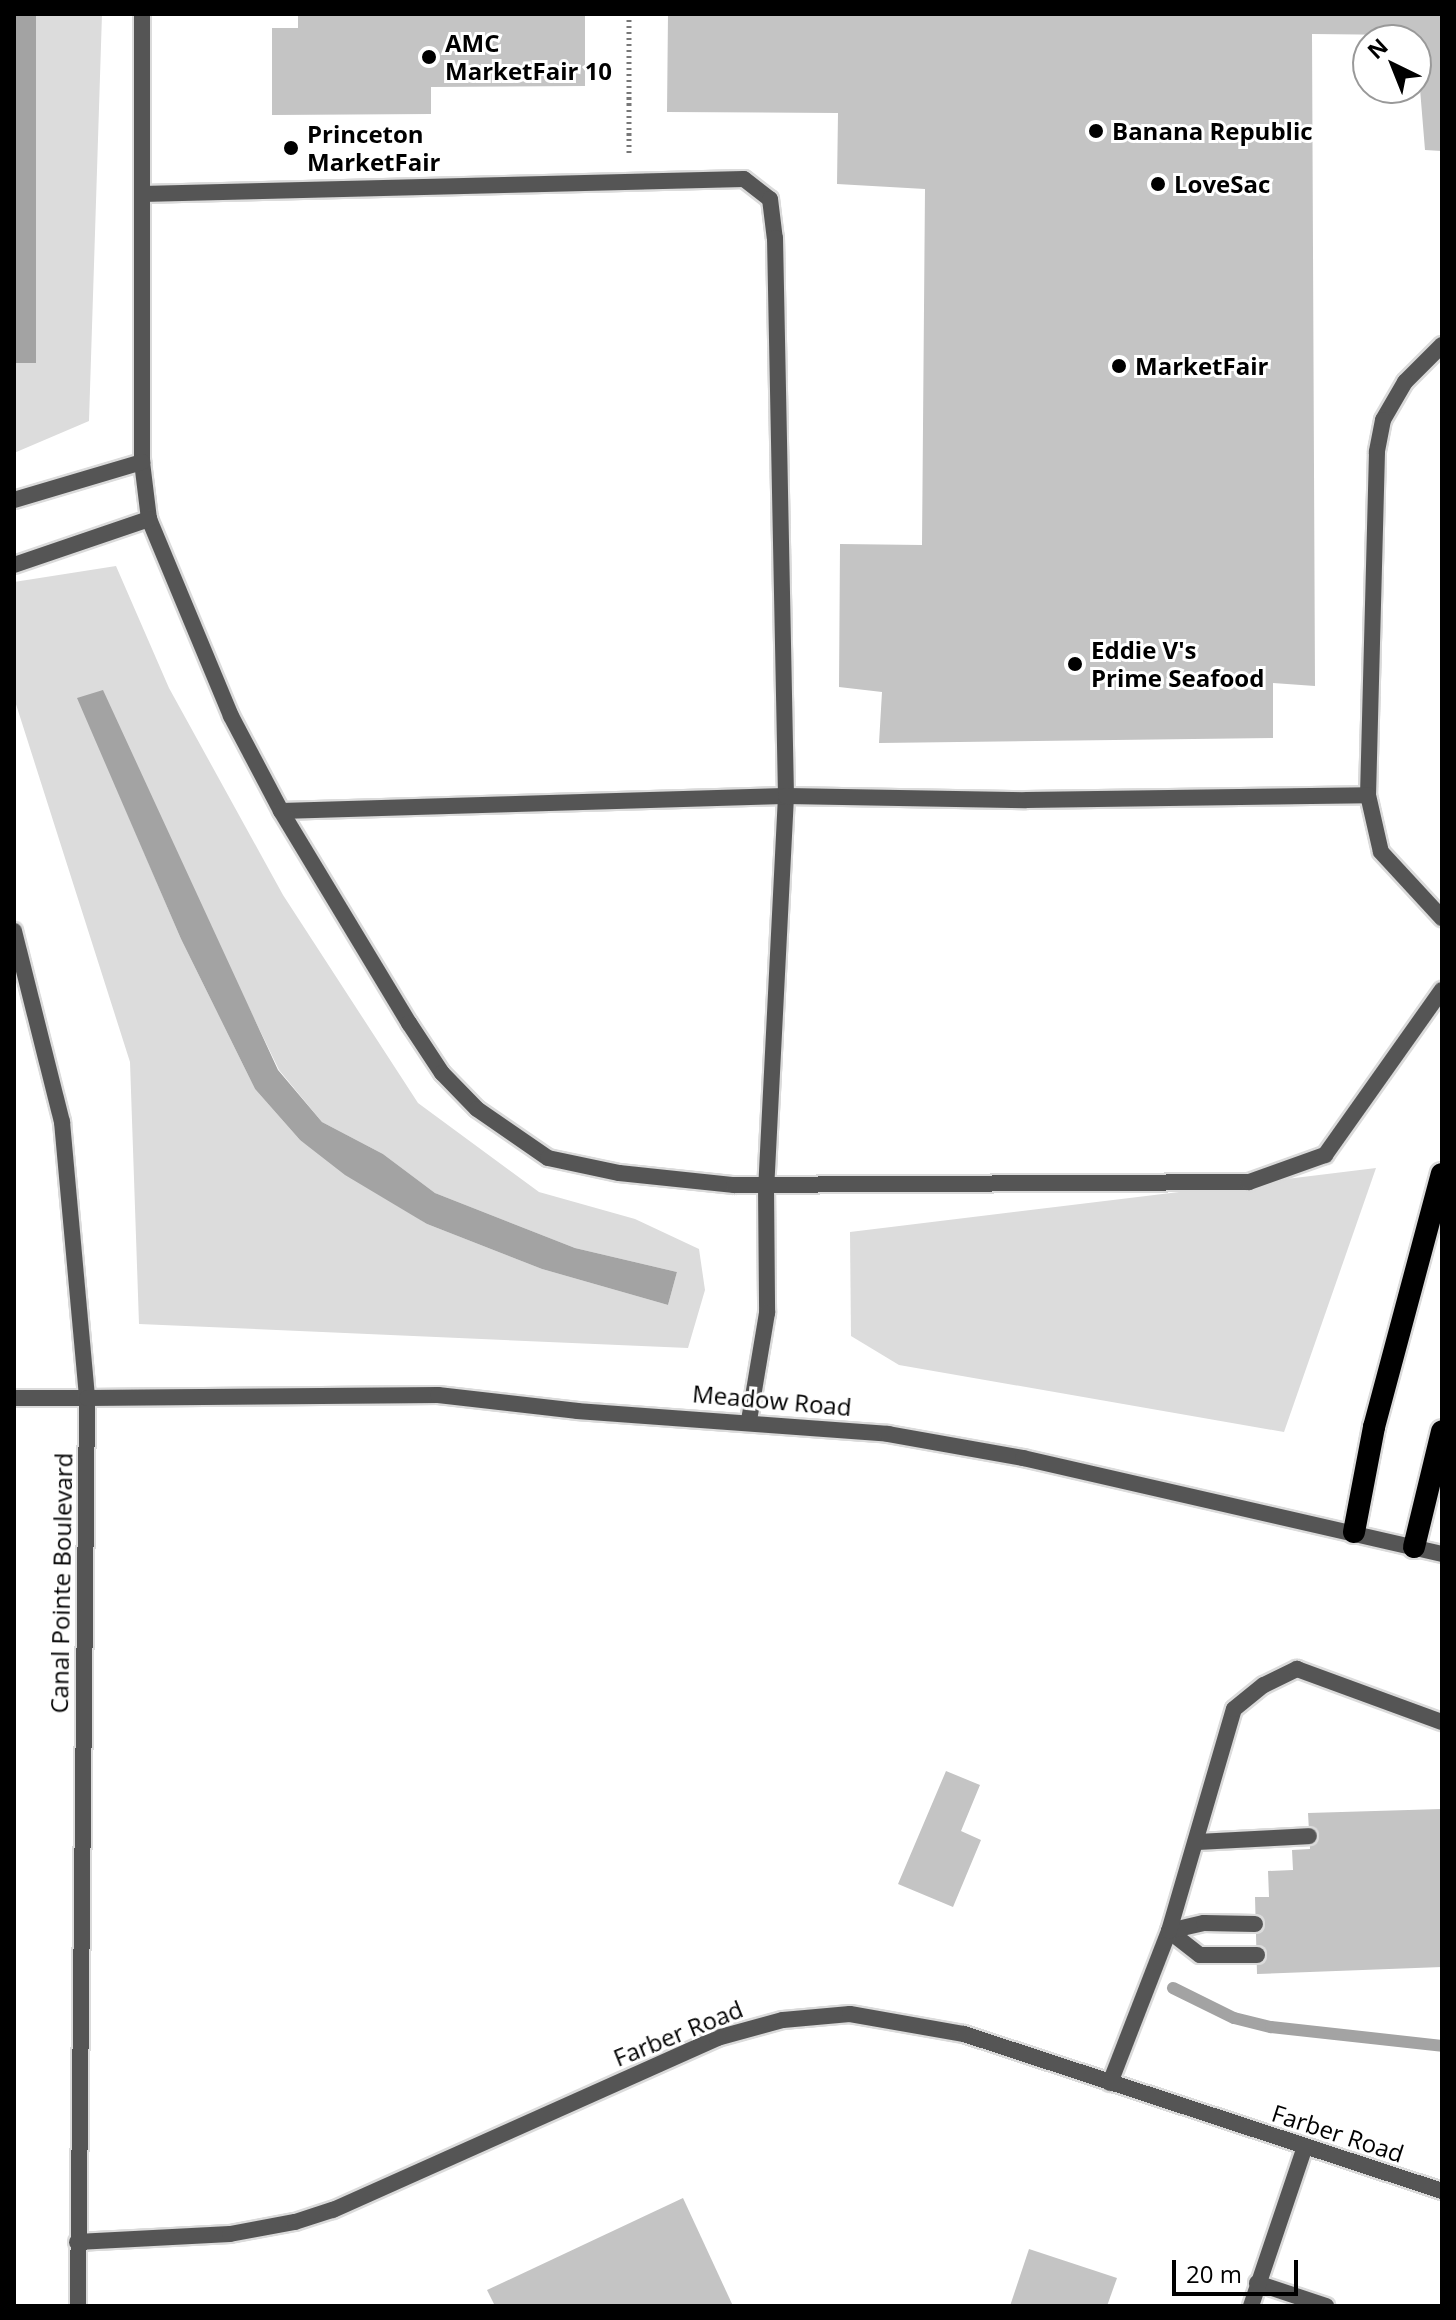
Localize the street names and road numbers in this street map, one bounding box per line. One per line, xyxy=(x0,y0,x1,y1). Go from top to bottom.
street label: Meadow Road xyxy=(691,1379,853,1421)
street label: Canal Pointe Boulevard xyxy=(44,1452,78,1714)
street label: Farber Road xyxy=(609,1994,747,2072)
street label: Farber Road xyxy=(1268,2098,1408,2168)

